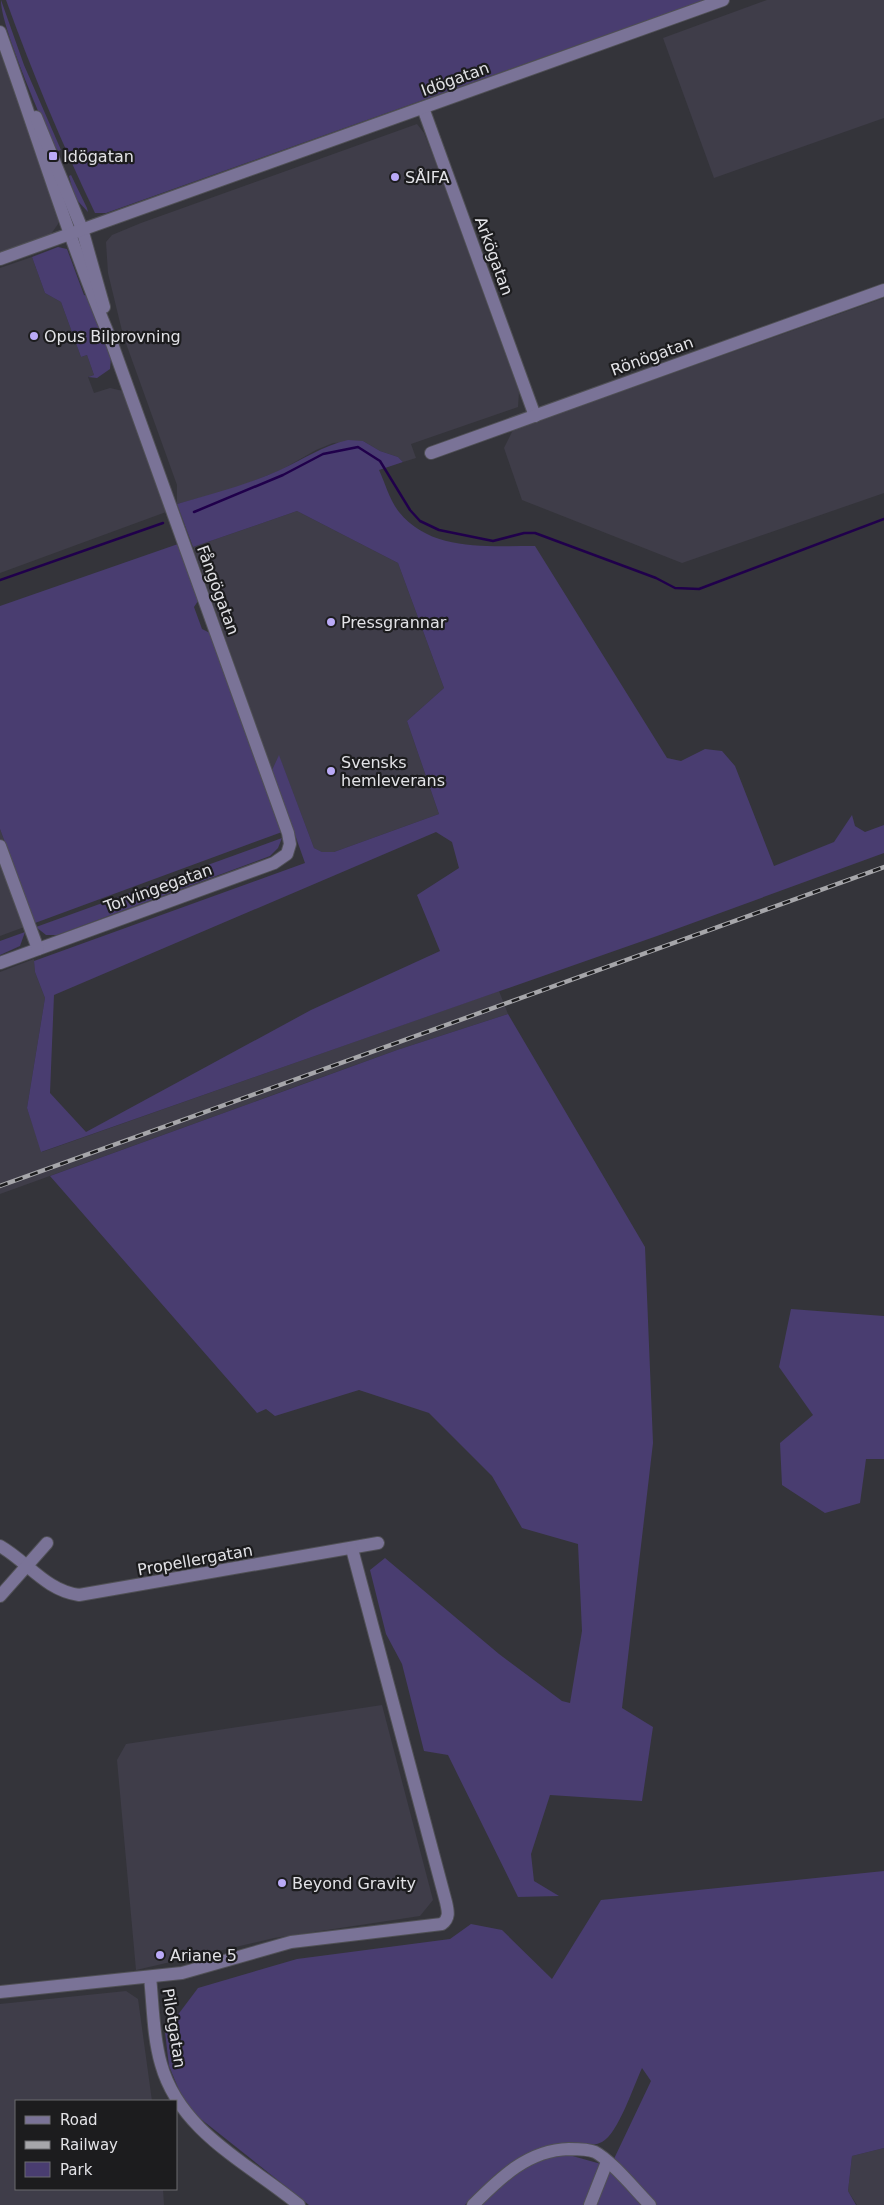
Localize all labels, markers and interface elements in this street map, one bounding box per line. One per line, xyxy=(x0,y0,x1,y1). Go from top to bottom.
street label: Idögatan xyxy=(418,58,492,100)
place label: Idögatan xyxy=(63,147,134,166)
marker: Idögatan xyxy=(47,150,59,162)
place label: SÅIFA xyxy=(405,168,450,187)
marker: SÅIFA xyxy=(389,171,401,183)
street label: Arkögatan xyxy=(471,214,517,298)
place label: Opus Bilprovning xyxy=(44,327,181,346)
marker: Opus Bilprovning xyxy=(28,330,40,342)
street label: Rönögatan xyxy=(608,332,696,380)
street label: Fångögatan xyxy=(193,543,243,637)
place label: Pressgrannar xyxy=(341,613,447,632)
marker: Pressgrannar xyxy=(325,616,337,628)
place label: Svensks hemleverans xyxy=(341,753,445,790)
marker: Svensks hemleverans xyxy=(325,765,337,777)
street label: Torvingegatan xyxy=(100,860,215,917)
street label: Propellergatan xyxy=(136,1541,254,1579)
place label: Beyond Gravity xyxy=(292,1874,416,1893)
marker: Beyond Gravity xyxy=(276,1877,288,1889)
place label: Ariane 5 xyxy=(170,1946,237,1965)
marker: Ariane 5 xyxy=(154,1949,166,1961)
street label: Pilotgatan xyxy=(158,1987,190,2069)
legend xyxy=(15,2100,178,2190)
text: Road xyxy=(60,2111,98,2129)
text: Railway xyxy=(60,2136,118,2154)
text: Park xyxy=(60,2161,93,2179)

